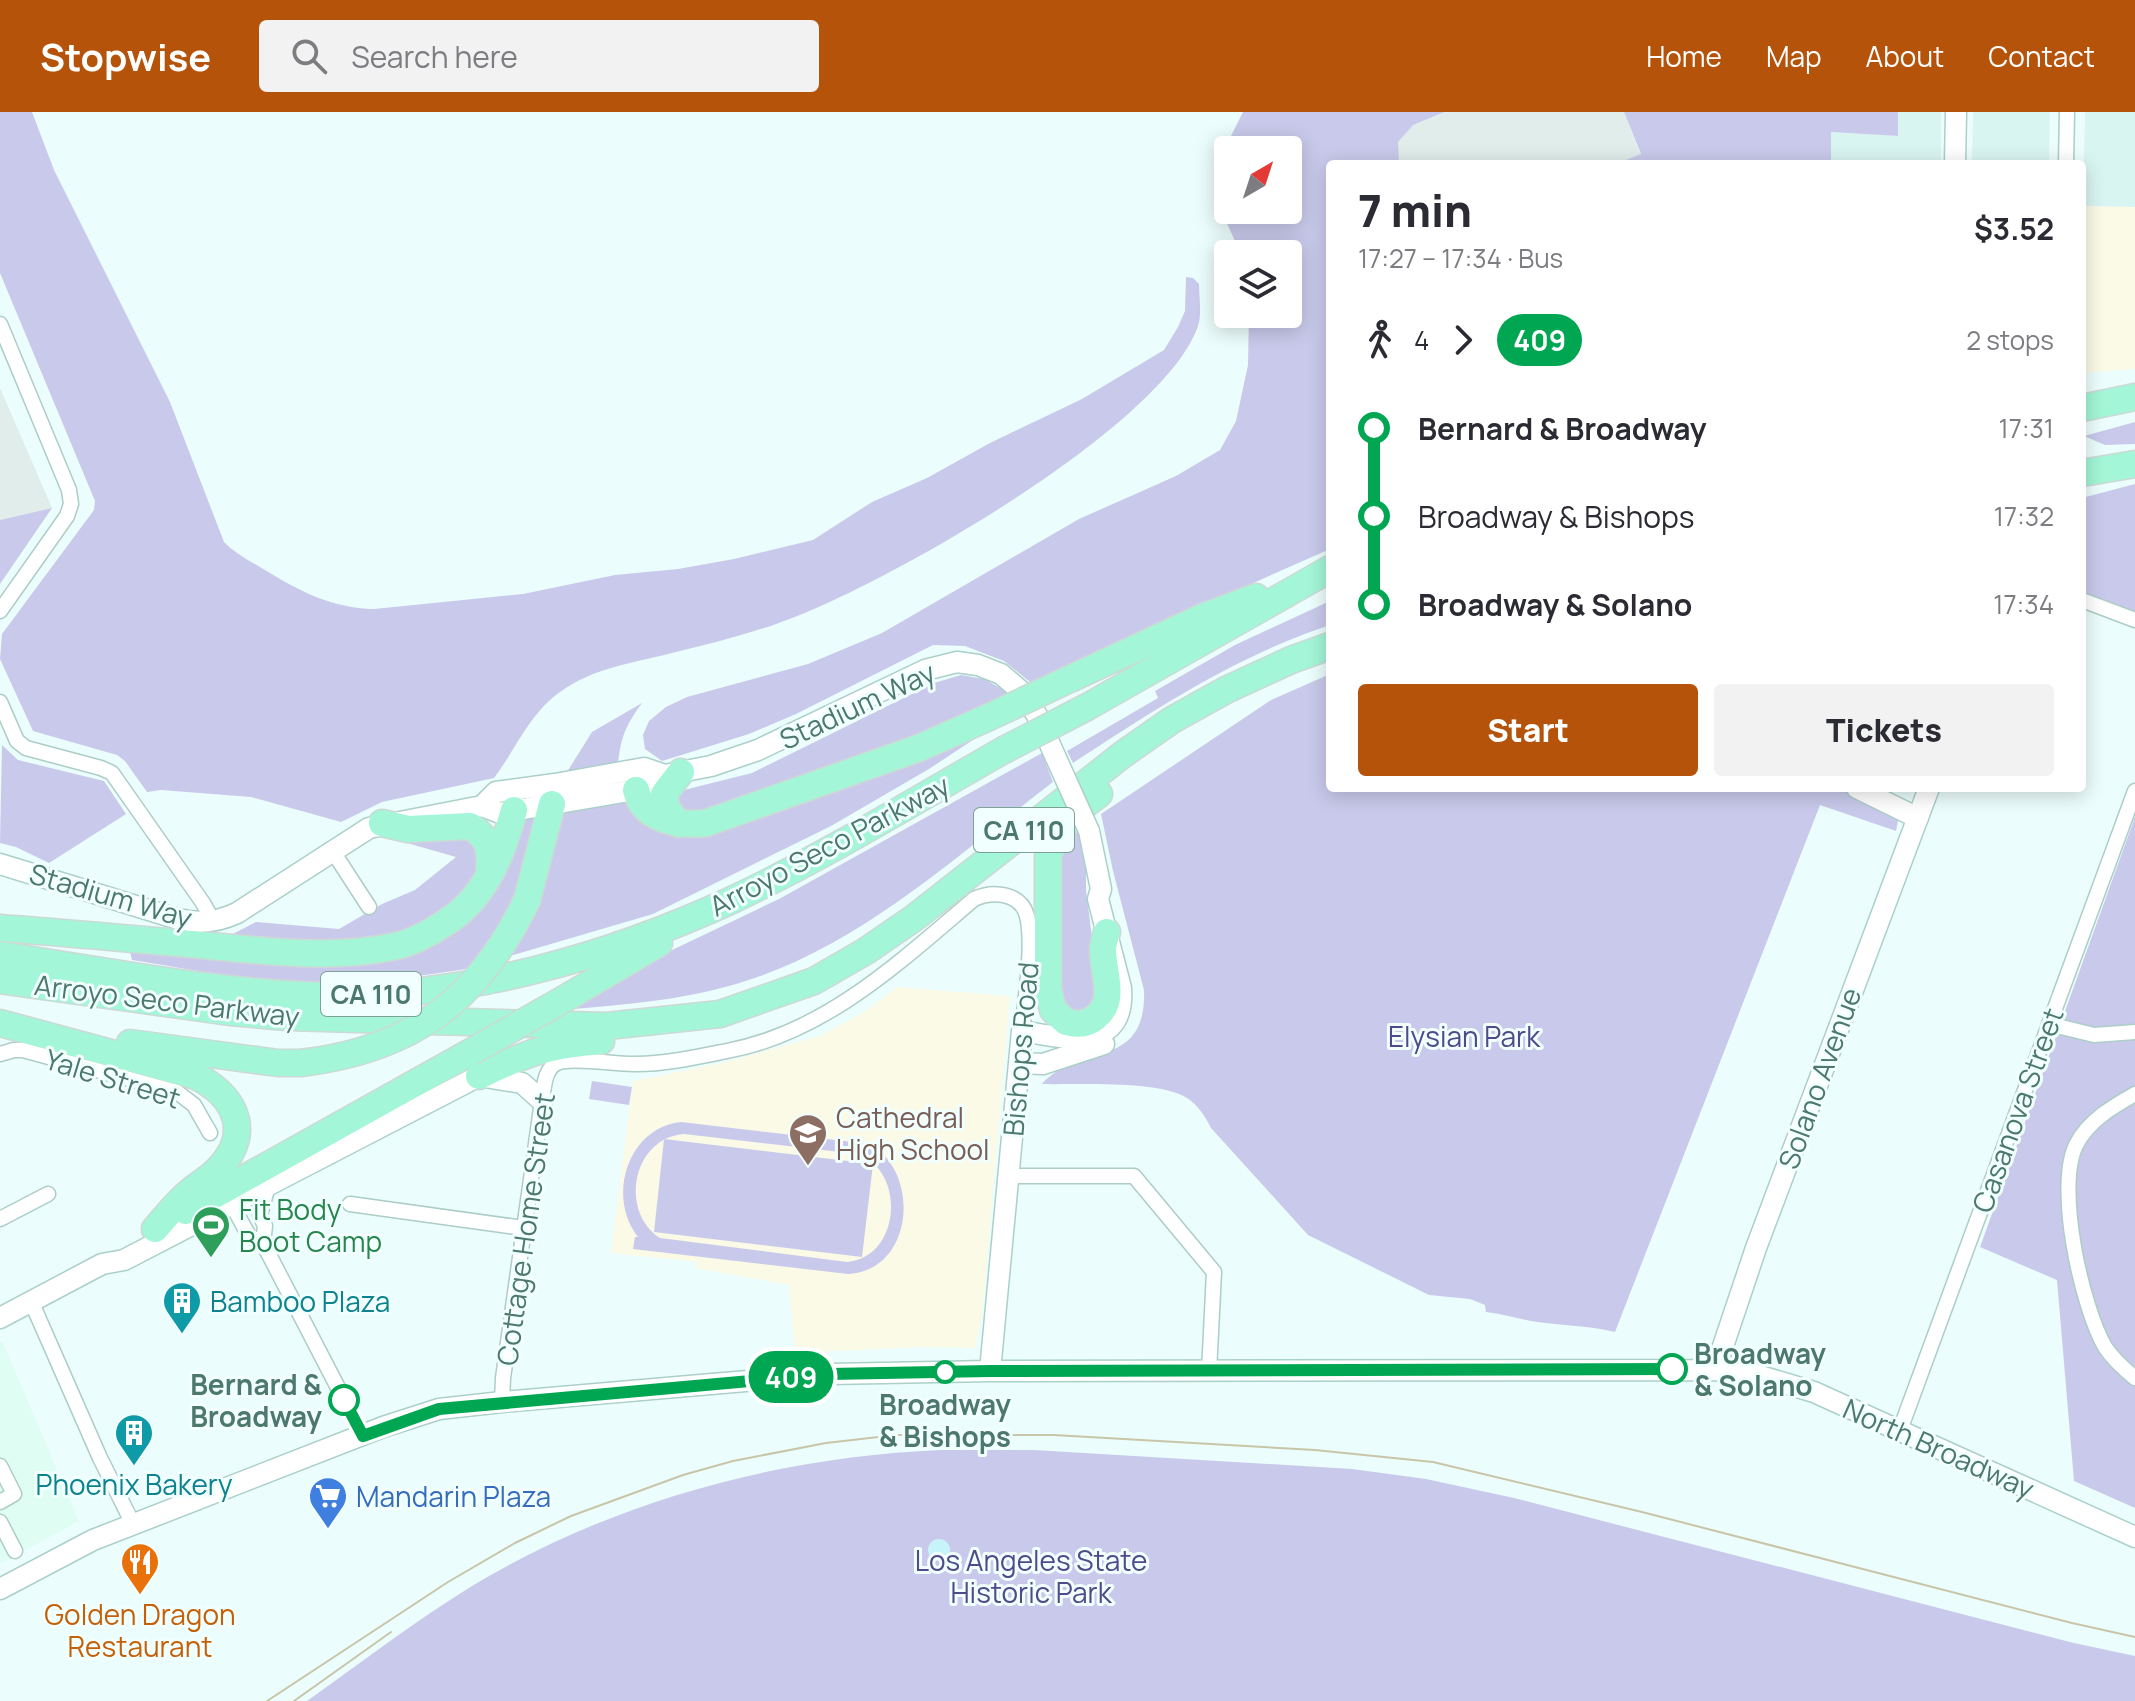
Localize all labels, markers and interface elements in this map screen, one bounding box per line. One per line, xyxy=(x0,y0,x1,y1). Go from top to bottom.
search box xyxy=(259,20,819,92)
text: Stopwise xyxy=(40,30,211,82)
icon: search xyxy=(287,34,331,78)
text: Search here xyxy=(351,36,518,77)
text: Home xyxy=(1646,37,1722,75)
text: Map xyxy=(1766,37,1822,75)
text: About xyxy=(1866,37,1944,75)
text: Contact xyxy=(1988,37,2095,75)
north arrow xyxy=(1214,136,1302,224)
map controls xyxy=(1214,136,1302,328)
text: 7 min xyxy=(1358,180,1472,240)
text: $3.52 xyxy=(1974,208,2054,249)
button: layers xyxy=(1214,240,1302,328)
text: 17:27 – 17:34 · Bus xyxy=(1358,240,1563,276)
icon: walk xyxy=(1358,318,1402,362)
icon: forward xyxy=(1441,318,1485,362)
text: 409 xyxy=(1513,321,1566,359)
text: 4 xyxy=(1414,322,1429,358)
text: 2 stops xyxy=(1966,322,2054,358)
text: Bernard & Broadway xyxy=(1418,408,1707,449)
text: 17:31 xyxy=(1999,410,2054,446)
text: Broadway & Bishops xyxy=(1418,496,1694,537)
text: 17:32 xyxy=(1994,498,2054,534)
text: Broadway & Solano xyxy=(1418,584,1692,625)
text: 17:34 xyxy=(1993,586,2054,622)
street label: Stadium Way xyxy=(773,652,941,758)
button: Start xyxy=(1358,684,1698,776)
button: Tickets xyxy=(1714,684,2054,776)
street label: Arroyo Seco Parkway xyxy=(702,765,956,924)
road number: CA 110 xyxy=(974,808,1074,852)
street label: Stadium Way xyxy=(25,854,197,936)
street label: Bishops Road xyxy=(993,960,1047,1138)
street label: Arroyo Seco Parkway xyxy=(32,965,302,1035)
road number: CA 110 xyxy=(321,972,421,1016)
street label: Solano Avenue xyxy=(1769,982,1869,1174)
street label: Casanova Street xyxy=(1962,1002,2072,1218)
park label: Elysian Park xyxy=(1388,1017,1541,1055)
street label: Yale Street xyxy=(41,1039,185,1117)
street label: Cottage Home Street xyxy=(487,1090,563,1368)
place label: Cathedral High School xyxy=(836,1098,990,1168)
school or university icon: Cathedral High School xyxy=(787,1112,829,1167)
place label: Fit Body Boot Camp xyxy=(239,1190,382,1260)
sports icon: Fit Body Boot Camp xyxy=(190,1204,232,1259)
building icon: Bamboo Plaza xyxy=(161,1280,203,1335)
place label: Bamboo Plaza xyxy=(210,1282,390,1320)
place label: Broadway & Solano xyxy=(1694,1334,1826,1404)
line badge: 409 xyxy=(745,1351,837,1403)
marker: Broadway & Solano xyxy=(1657,1354,1687,1384)
text: 409 xyxy=(765,1358,817,1396)
marker: Broadway & Bishops xyxy=(934,1361,956,1383)
place label: Bernard & Broadway xyxy=(190,1365,322,1435)
marker: Bernard & Broadway xyxy=(329,1385,359,1415)
place label: Broadway & Bishops xyxy=(879,1385,1011,1455)
street label: North Broadway xyxy=(1838,1389,2041,1507)
building icon: Phoenix Bakery xyxy=(113,1412,155,1467)
place label: Phoenix Bakery xyxy=(36,1465,233,1503)
supermarket icon: Mandarin Plaza xyxy=(307,1475,349,1530)
place label: Mandarin Plaza xyxy=(356,1477,551,1515)
restaurant icon: Golden Dragon Restaurant xyxy=(119,1541,161,1596)
park label: Los Angeles State Historic Park xyxy=(915,1541,1147,1611)
place label: Golden Dragon Restaurant xyxy=(44,1595,236,1665)

